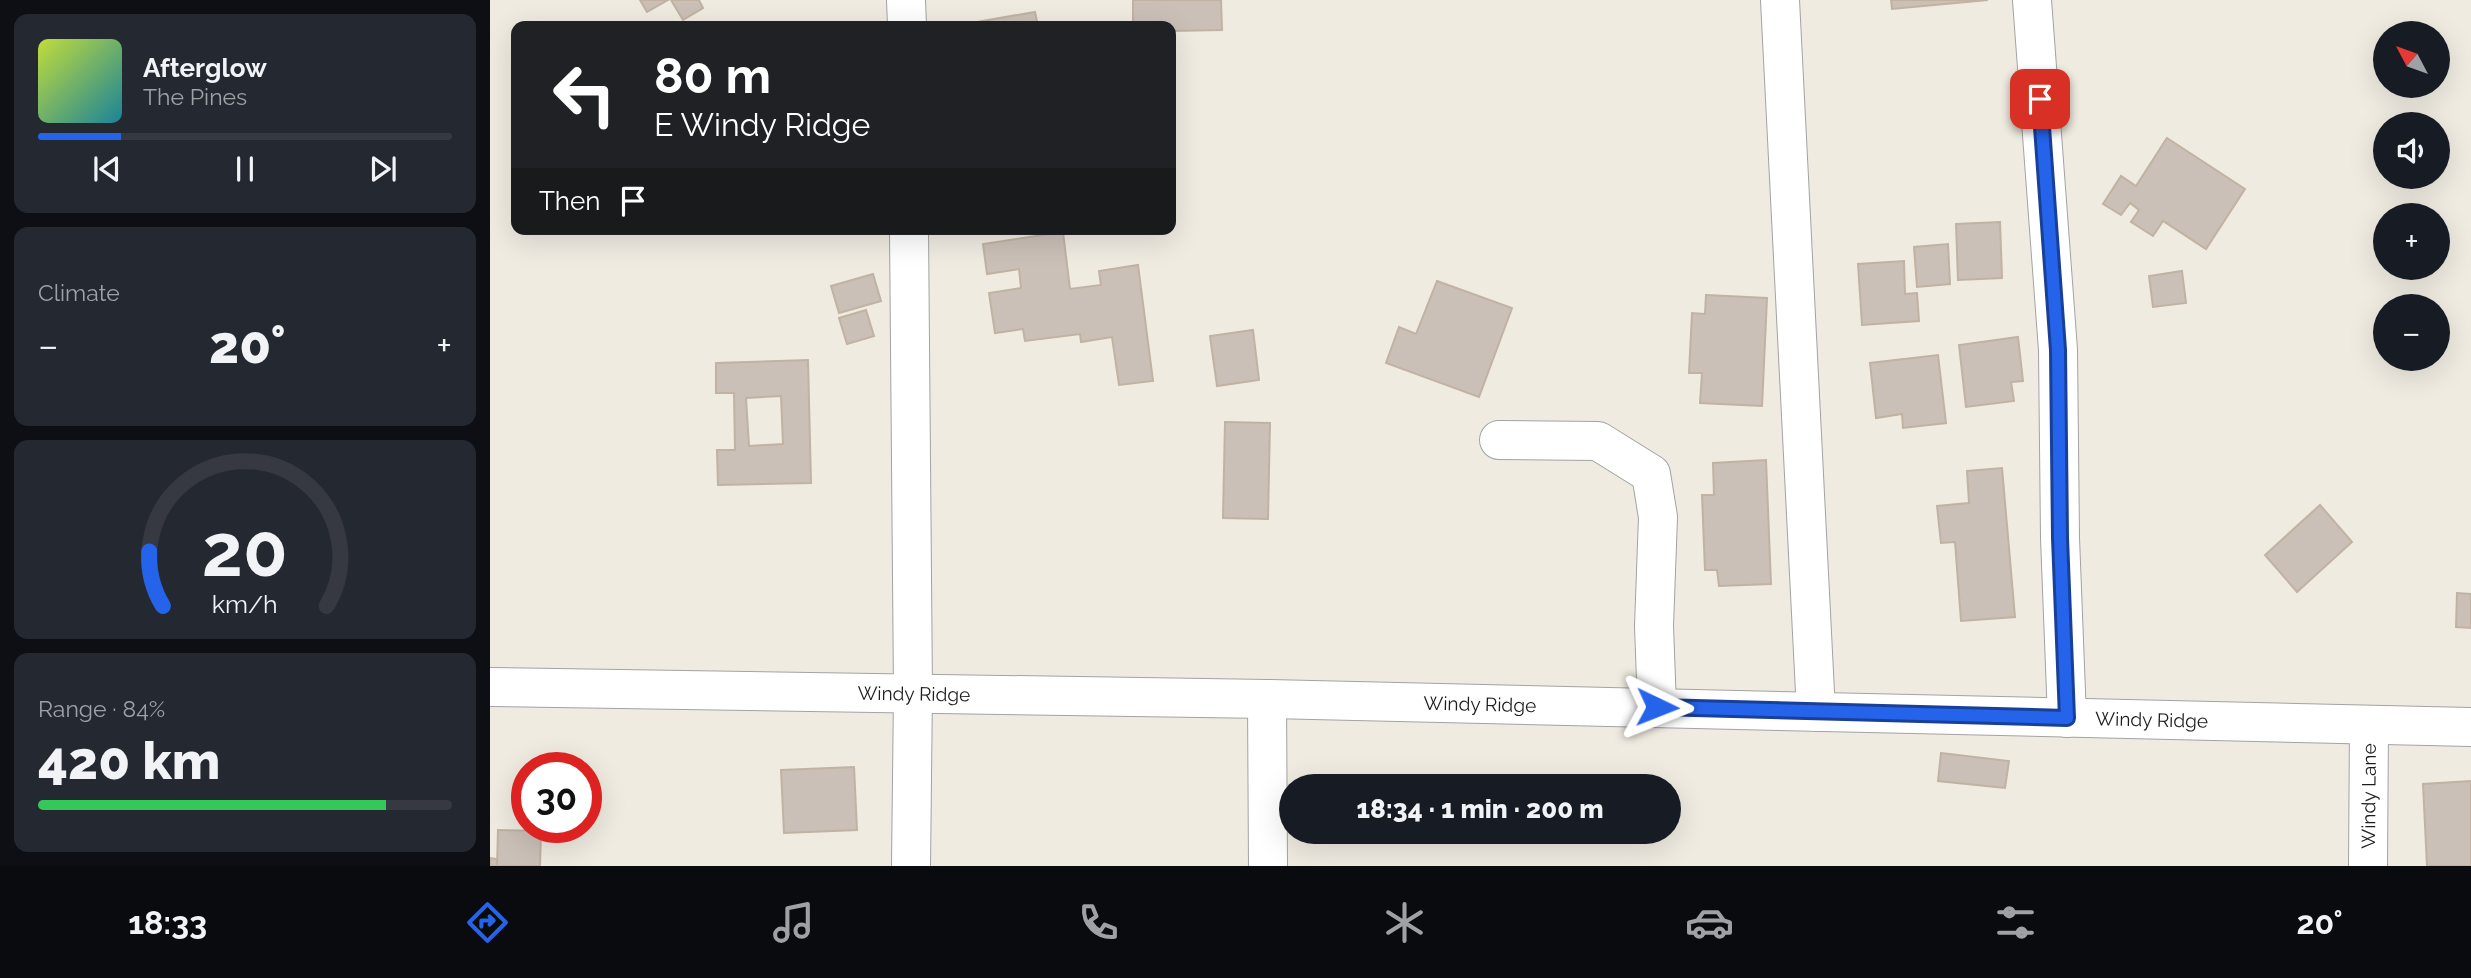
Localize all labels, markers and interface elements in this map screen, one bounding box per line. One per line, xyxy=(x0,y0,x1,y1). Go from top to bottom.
north arrow xyxy=(2373,21,2450,98)
map controls xyxy=(2373,21,2450,371)
text: 80 m xyxy=(654,47,771,104)
icon: left xyxy=(539,49,630,140)
text: Afterglow xyxy=(143,53,267,83)
pin xyxy=(2010,69,2070,129)
icon: arrive xyxy=(2021,80,2059,118)
text: The Pines xyxy=(143,83,247,110)
text: E Windy Ridge xyxy=(654,106,870,143)
button: sound xyxy=(2373,112,2450,189)
icon: previous xyxy=(88,150,126,188)
icon: pause xyxy=(226,150,264,188)
icon: next xyxy=(364,150,402,188)
icon: arrive xyxy=(614,182,652,220)
text: Then xyxy=(539,186,600,216)
button: + xyxy=(2373,203,2450,280)
text: Climate xyxy=(38,279,120,306)
button: − xyxy=(2373,294,2450,371)
text: 20° xyxy=(209,314,286,375)
text: − xyxy=(38,323,58,368)
text: + xyxy=(436,323,452,368)
text: 20 xyxy=(202,508,288,593)
text: km/h xyxy=(212,588,278,618)
position arrow xyxy=(1620,670,1694,744)
street label: Windy Ridge xyxy=(857,682,971,705)
street label: Windy Ridge xyxy=(1423,692,1536,716)
text: Range · 84% xyxy=(38,695,165,722)
street label: Windy Ridge xyxy=(2095,707,2208,732)
text: 420 km xyxy=(38,730,220,791)
street label: Windy Lane xyxy=(2357,743,2380,849)
speed limit sign: 30 xyxy=(511,752,602,843)
text: 18:34 · 1 min · 200 m xyxy=(1356,794,1604,824)
icon: directions xyxy=(463,898,512,947)
icon: music xyxy=(769,898,818,947)
icon: phone xyxy=(1074,898,1123,947)
icon: climate xyxy=(1380,898,1429,947)
icon: car xyxy=(1685,898,1734,947)
icon: filters xyxy=(1991,898,2040,947)
text: 18:33 xyxy=(128,904,207,941)
text: 20° xyxy=(2296,904,2343,941)

